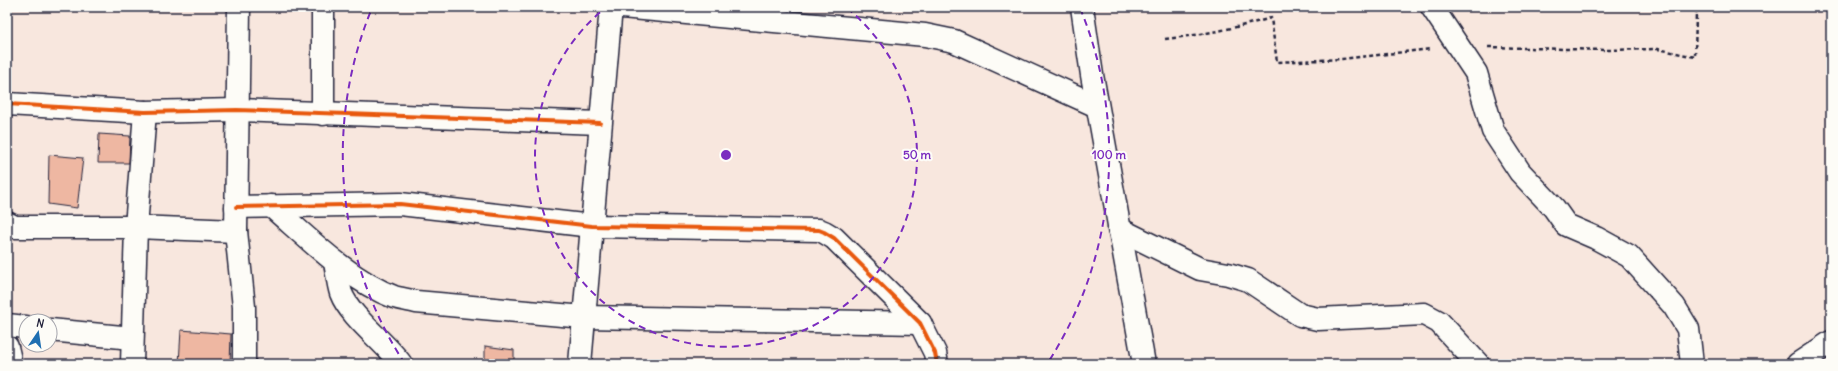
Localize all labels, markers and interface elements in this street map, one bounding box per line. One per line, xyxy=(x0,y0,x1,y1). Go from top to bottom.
text: 50 m xyxy=(903,147,932,162)
text: 100 m xyxy=(1092,147,1126,162)
centre of rings xyxy=(719,148,733,162)
north arrow xyxy=(18,313,58,353)
text: N xyxy=(35,316,46,331)

